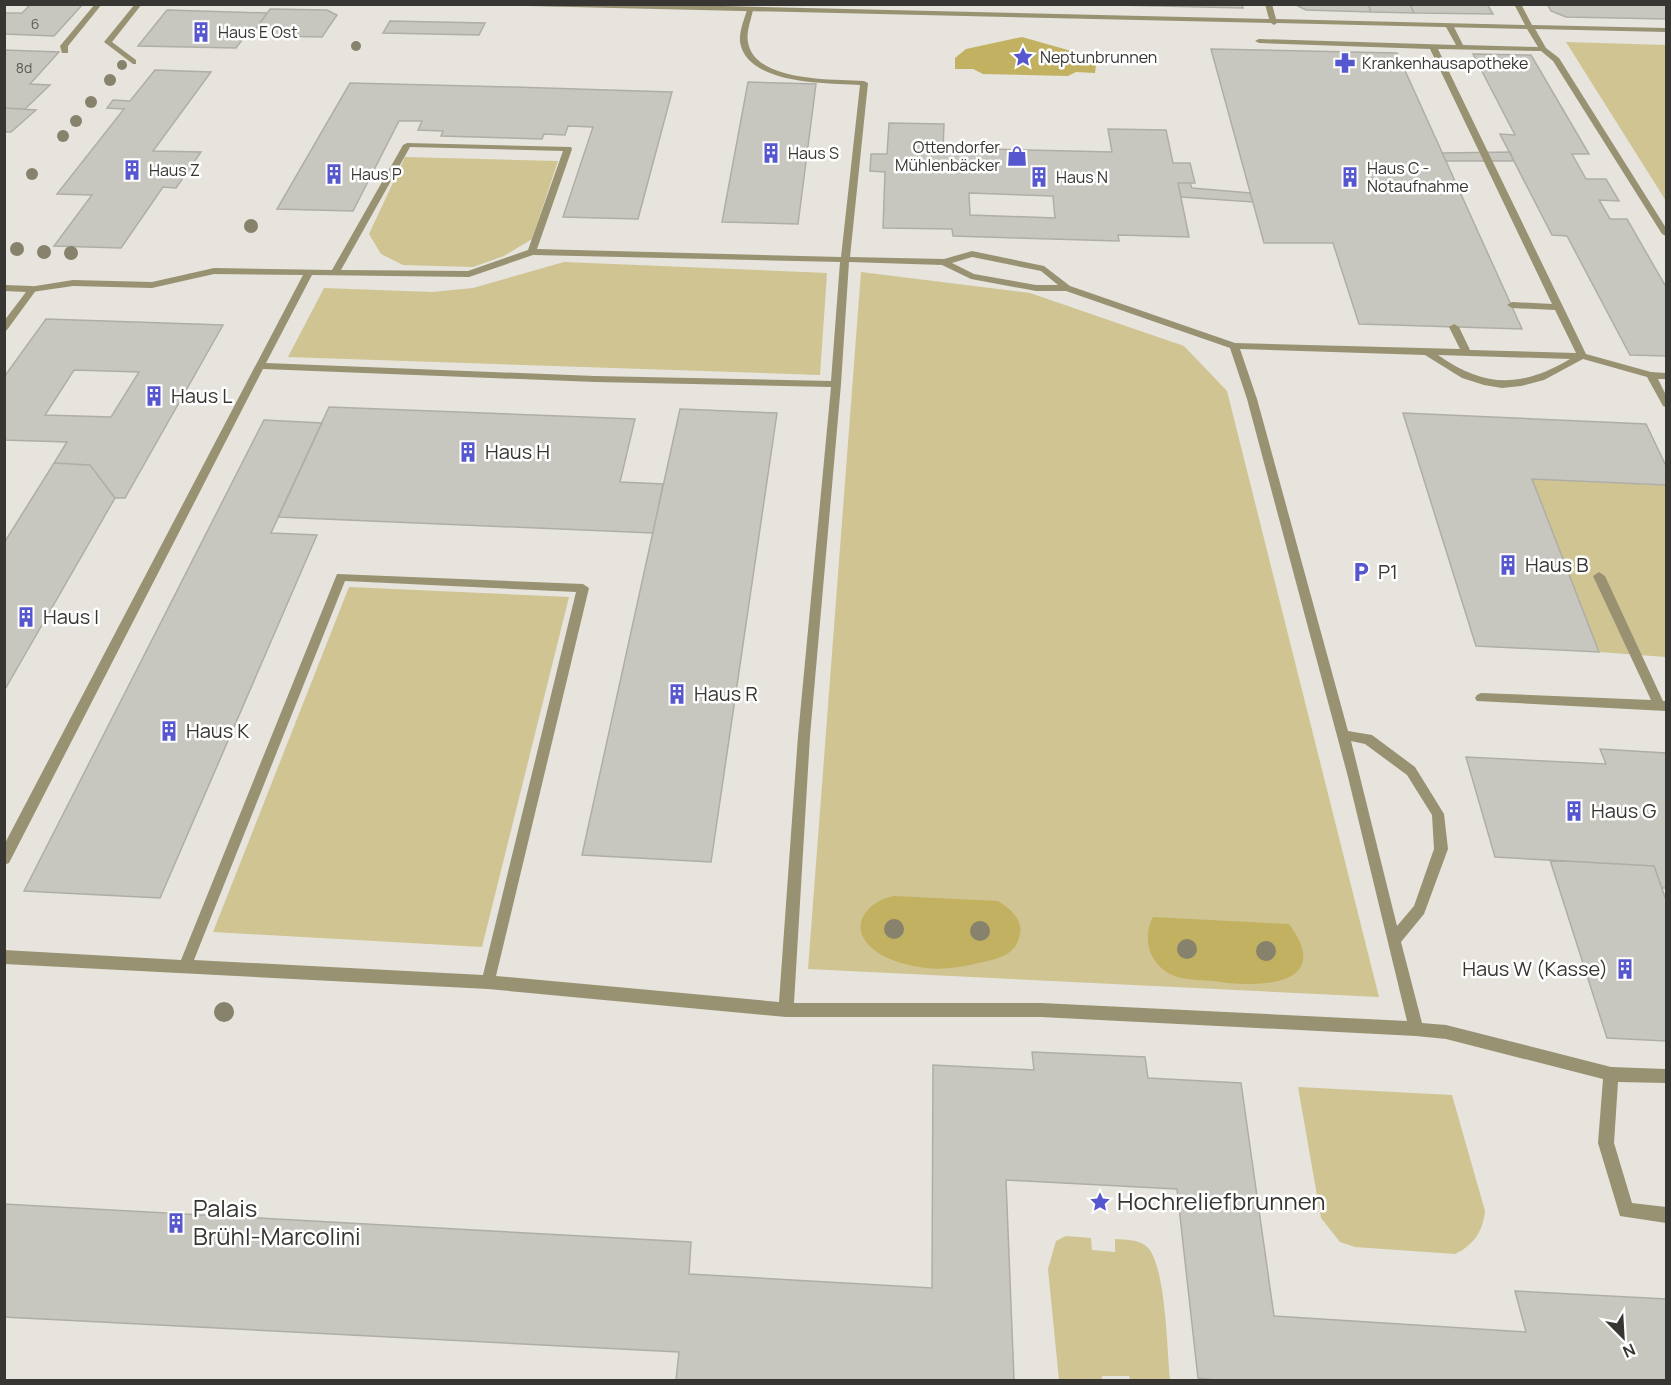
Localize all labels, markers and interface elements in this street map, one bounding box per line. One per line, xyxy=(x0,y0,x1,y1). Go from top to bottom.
house number: 6 xyxy=(31,14,39,33)
building icon: Haus E Ost xyxy=(189,20,213,44)
place label: Haus E Ost xyxy=(218,21,298,43)
place icon: Neptunbrunnen xyxy=(1011,45,1035,69)
place label: Neptunbrunnen xyxy=(1040,46,1157,68)
pharmacy icon: Krankenhausapotheke xyxy=(1333,51,1357,75)
place label: Krankenhausapotheke xyxy=(1362,52,1528,74)
house number: 8d xyxy=(16,58,32,77)
place label: Ottendorfer Mühlenbäcker xyxy=(895,136,1000,176)
building icon: Haus S xyxy=(759,141,783,165)
place label: Haus S xyxy=(788,142,839,164)
shop icon: Ottendorfer Mühlenbäcker xyxy=(1005,144,1029,168)
place label: Haus C - Notaufnahme xyxy=(1367,157,1469,197)
building icon: Haus Z xyxy=(120,158,144,182)
place label: Haus Z xyxy=(149,159,200,181)
building icon: Haus P xyxy=(322,162,346,186)
place label: Haus P xyxy=(351,163,402,185)
building icon: Haus N xyxy=(1027,165,1051,189)
building icon: Haus C - Notaufnahme xyxy=(1338,165,1362,189)
place label: Haus N xyxy=(1056,166,1108,188)
place label: Haus L xyxy=(171,382,232,409)
building icon: Haus L xyxy=(142,384,166,408)
place label: Haus H xyxy=(485,438,550,465)
building icon: Haus H xyxy=(456,440,480,464)
place label: Haus B xyxy=(1525,551,1588,578)
building icon: Haus B xyxy=(1496,553,1520,577)
place label: P1 xyxy=(1378,558,1398,585)
parking icon: P1 xyxy=(1349,560,1373,584)
place label: Haus I xyxy=(43,603,99,630)
building icon: Haus I xyxy=(14,605,38,629)
place label: Haus R xyxy=(694,680,758,707)
building icon: Haus R xyxy=(665,682,689,706)
place label: Haus K xyxy=(186,717,249,744)
building icon: Haus K xyxy=(157,719,181,743)
place label: Haus G xyxy=(1591,797,1656,824)
building icon: Haus G xyxy=(1562,799,1586,823)
place label: Haus W (Kasse) xyxy=(1462,955,1608,982)
building icon: Haus W (Kasse) xyxy=(1613,957,1637,981)
place label: Hochreliefbrunnen xyxy=(1117,1184,1326,1217)
place icon: Hochreliefbrunnen xyxy=(1088,1190,1112,1214)
place label: Palais Brühl-Marcolini xyxy=(193,1191,361,1252)
building icon: Palais Brühl-Marcolini xyxy=(164,1211,188,1235)
north arrow xyxy=(1593,1307,1653,1367)
text: N xyxy=(1619,1338,1639,1363)

